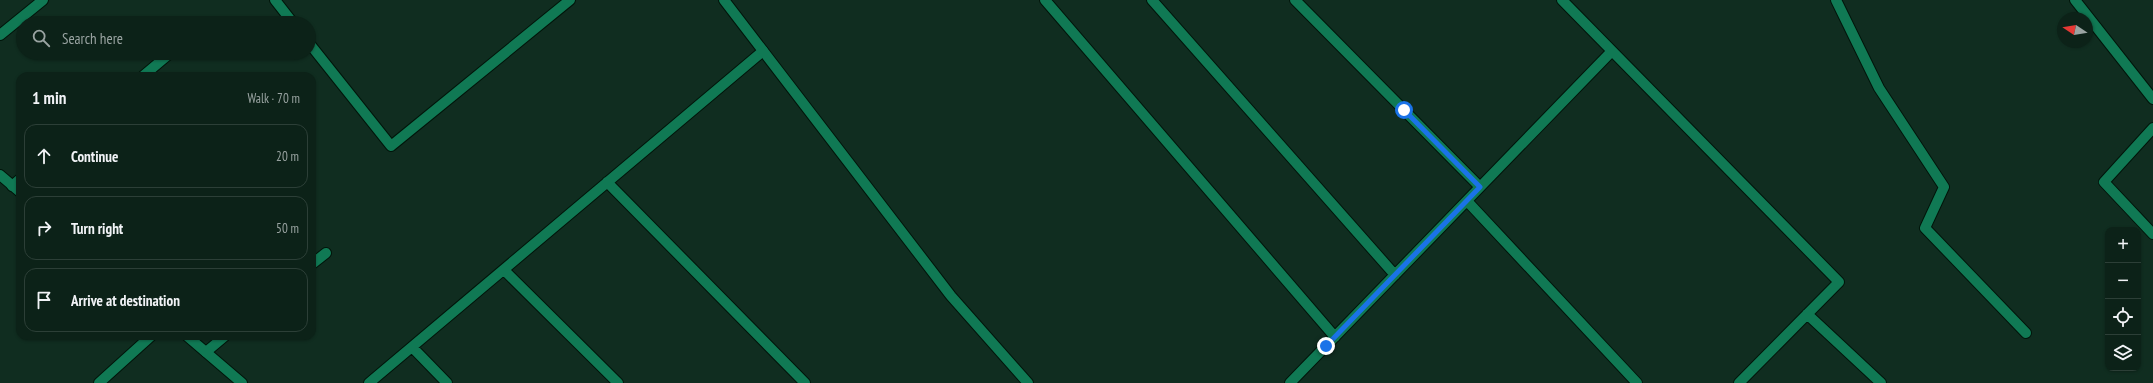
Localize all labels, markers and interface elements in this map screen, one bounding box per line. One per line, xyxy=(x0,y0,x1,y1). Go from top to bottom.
north arrow xyxy=(2057,12,2093,48)
search box xyxy=(16,16,316,60)
icon: search xyxy=(30,27,52,49)
text: Search here xyxy=(62,29,123,48)
text: 1 min xyxy=(32,87,66,109)
text: Walk · 70 m xyxy=(248,90,300,107)
route start xyxy=(1395,101,1413,119)
icon: ahead xyxy=(33,145,55,167)
text: Continue xyxy=(71,147,118,166)
text: 20 m xyxy=(276,148,299,165)
icon: right xyxy=(33,217,55,239)
text: Turn right xyxy=(71,219,123,238)
text: 50 m xyxy=(276,220,299,237)
map controls xyxy=(2105,227,2141,371)
button: + xyxy=(2105,227,2141,263)
button: − xyxy=(2105,263,2141,299)
icon: arrive xyxy=(33,289,55,311)
text: Arrive at destination xyxy=(71,291,180,310)
button: locate xyxy=(2105,299,2141,335)
button: layers xyxy=(2105,335,2141,371)
route end xyxy=(1317,337,1335,355)

